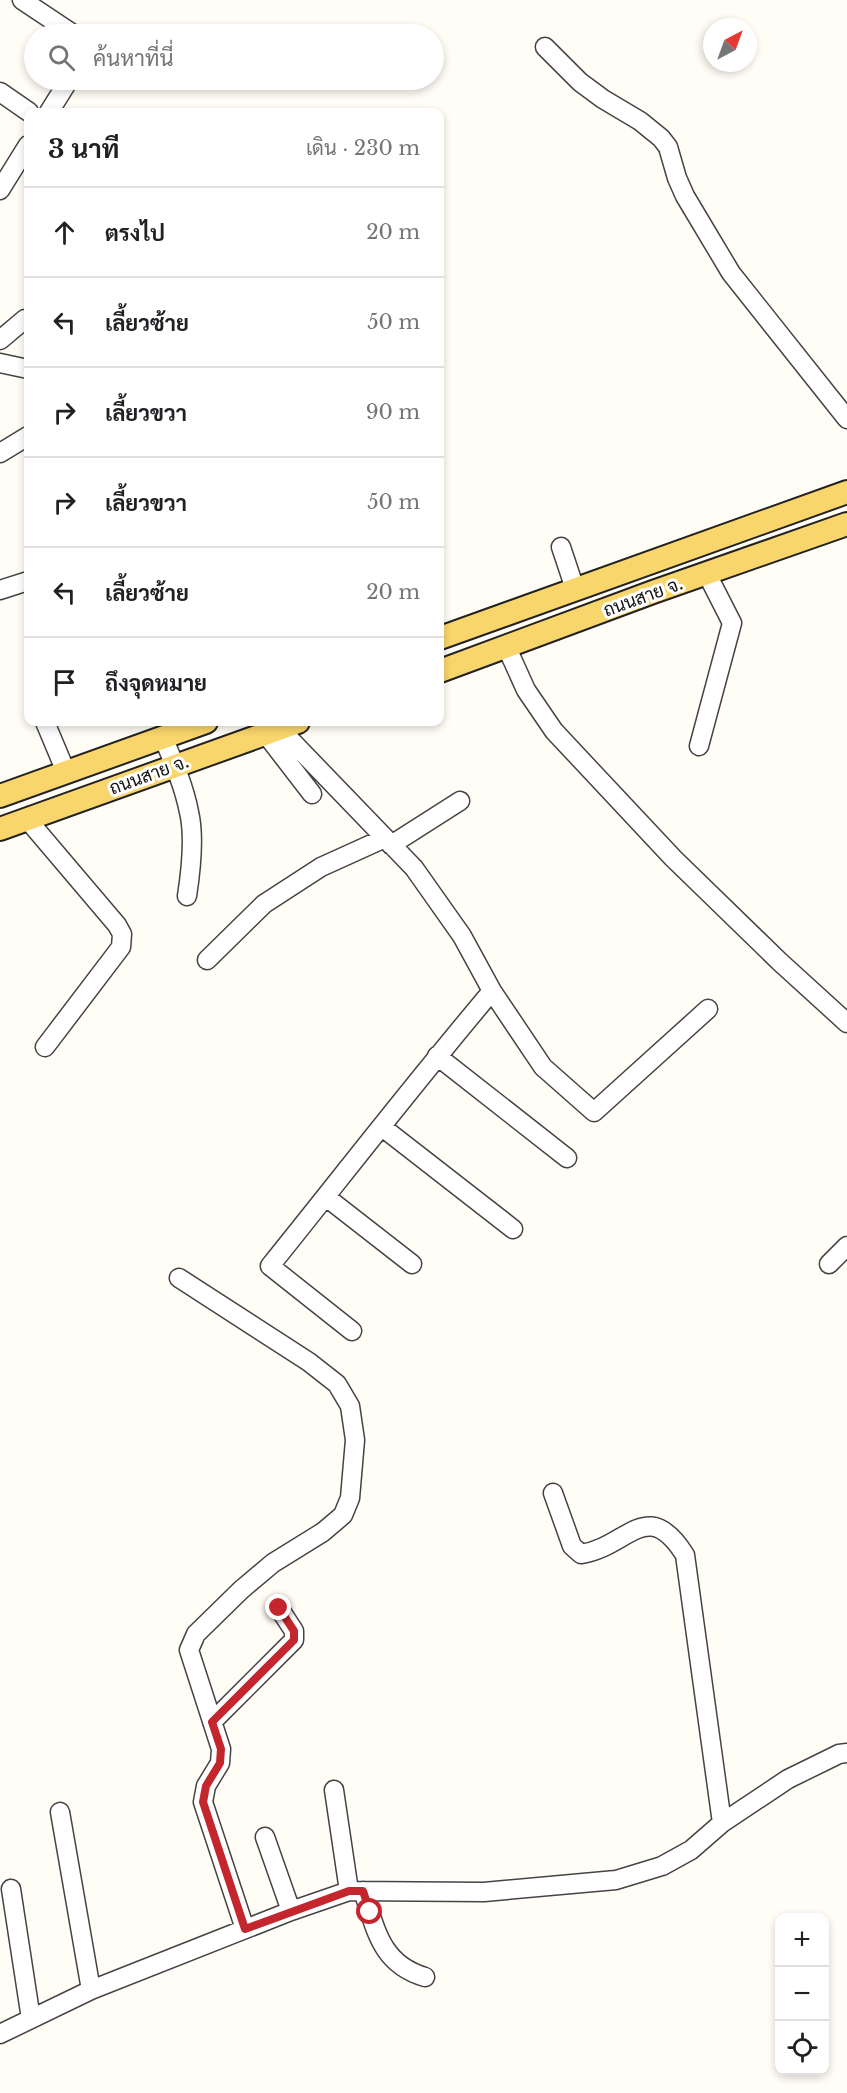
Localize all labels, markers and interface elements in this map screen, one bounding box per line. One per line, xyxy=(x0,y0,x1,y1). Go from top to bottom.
north arrow xyxy=(703,18,757,72)
search box xyxy=(24,24,444,90)
icon: search xyxy=(45,41,78,74)
text: ค้นหาที่นี่ xyxy=(93,45,173,72)
text: 3 นาที xyxy=(48,133,119,165)
text: เดิน · 230 m xyxy=(306,136,420,160)
icon: ahead xyxy=(48,216,81,249)
text: ตรงไป xyxy=(105,220,165,247)
text: 20 m xyxy=(366,220,420,244)
icon: left xyxy=(48,306,81,339)
text: เลี้ยวซ้าย xyxy=(105,310,189,337)
text: 50 m xyxy=(367,310,420,334)
icon: right xyxy=(48,396,81,429)
text: เลี้ยวขวา xyxy=(105,400,187,427)
text: 90 m xyxy=(366,400,420,424)
icon: right xyxy=(48,486,81,519)
text: เลี้ยวขวา xyxy=(105,490,187,517)
text: 50 m xyxy=(367,490,420,514)
street label: ถนนสาย จ. xyxy=(600,573,686,621)
icon: left xyxy=(48,576,81,609)
text: เลี้ยวซ้าย xyxy=(105,580,189,607)
text: 20 m xyxy=(366,580,420,604)
icon: arrive xyxy=(48,666,81,699)
text: ถึงจุดหมาย xyxy=(105,670,207,697)
street label: ถนนสาย จ. xyxy=(106,751,192,799)
route end xyxy=(265,1594,291,1620)
route start xyxy=(356,1898,382,1924)
map controls xyxy=(775,1913,829,2075)
button: + xyxy=(775,1913,829,1967)
button: − xyxy=(775,1967,829,2021)
button: locate xyxy=(775,2021,829,2075)

